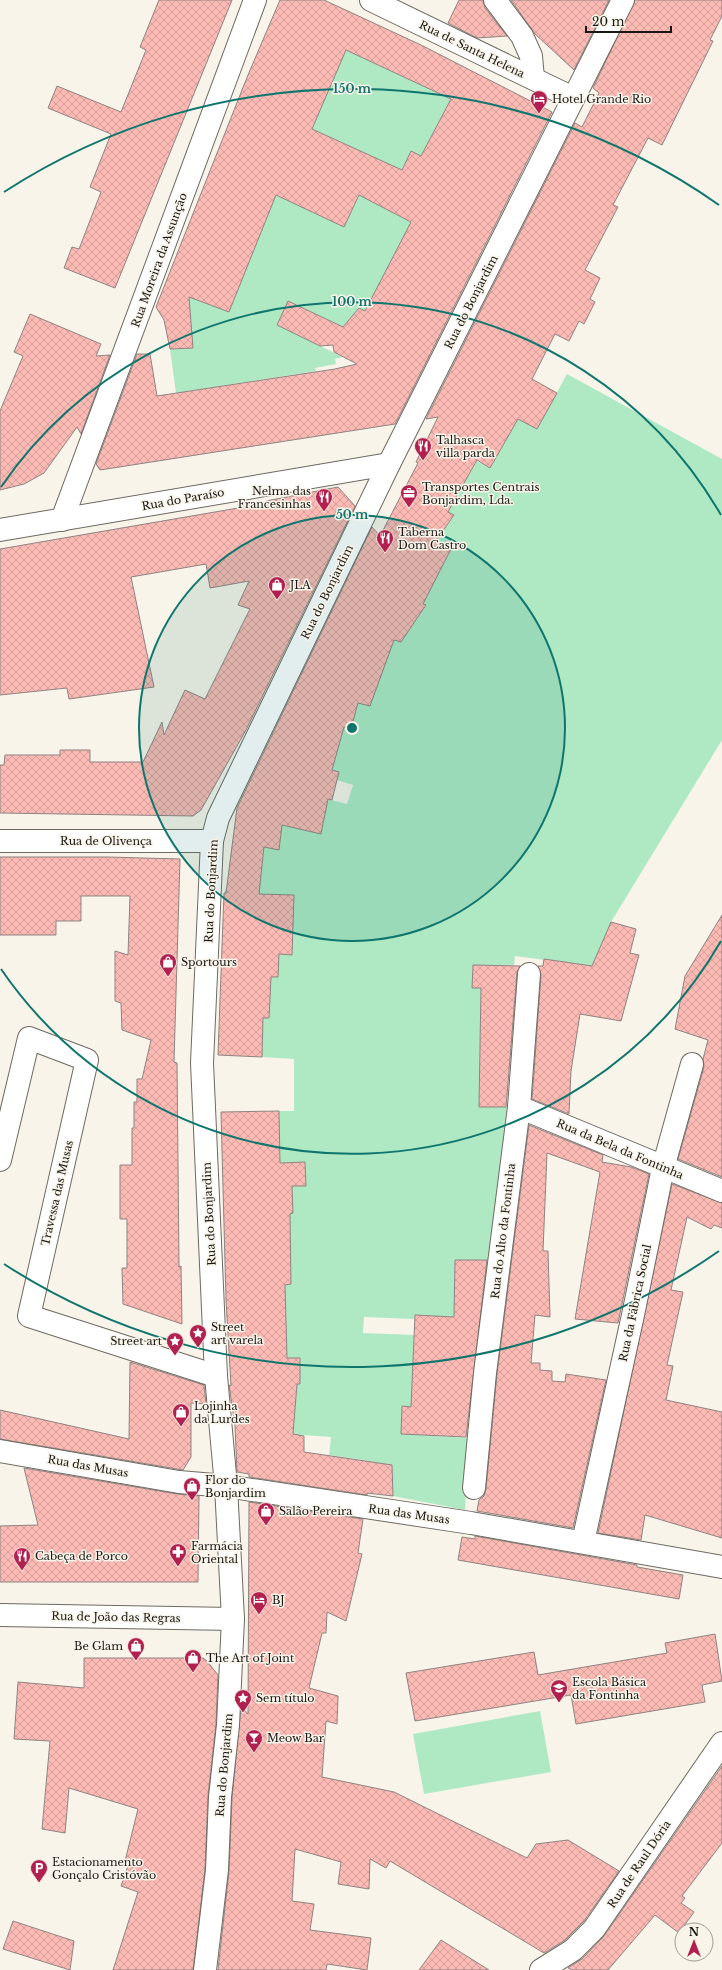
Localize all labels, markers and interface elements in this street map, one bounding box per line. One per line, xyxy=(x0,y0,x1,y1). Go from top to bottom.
scale bar xyxy=(586,8,671,34)
text: 20 m xyxy=(592,14,624,29)
street label: Rua de Santa Helena xyxy=(417,17,528,81)
text: 150 m xyxy=(333,81,372,96)
hotel icon: Hotel Grande Rio xyxy=(529,89,549,114)
place label: Hotel Grande Rio xyxy=(552,92,651,106)
street label: Rua Moreira da Assunção xyxy=(128,191,190,329)
street label: Rua do Bonjardim xyxy=(441,252,501,351)
text: 100 m xyxy=(332,294,373,309)
place label: Talhasca villa parda xyxy=(436,433,496,460)
restaurant icon: Talhasca villa parda xyxy=(413,436,433,461)
place label: Transportes Centrais Bonjardim, Lda. xyxy=(422,480,539,507)
office icon: Transportes Centrais Bonjardim, Lda. xyxy=(399,483,419,508)
place label: Nelma das Francesinhas xyxy=(238,484,311,511)
street label: Rua do Paraíso xyxy=(141,485,225,513)
restaurant icon: Nelma das Francesinhas xyxy=(314,487,334,512)
text: 50 m xyxy=(336,507,369,522)
place label: Taberna Dom Castro xyxy=(398,525,466,552)
restaurant icon: Taberna Dom Castro xyxy=(375,528,395,553)
street label: Rua do Bonjardim xyxy=(298,542,356,642)
shop icon: JLA xyxy=(267,575,287,600)
place label: JLA xyxy=(288,578,311,592)
centre of rings xyxy=(345,721,359,735)
street label: Rua de Olivença xyxy=(60,834,153,848)
street label: Rua do Bonjardim xyxy=(201,839,221,943)
shop icon: Sportours xyxy=(158,952,178,977)
place label: Sportours xyxy=(181,955,237,969)
street label: Rua da Bela da Fontinha xyxy=(554,1116,686,1182)
street label: Travessa das Musas xyxy=(38,1139,76,1247)
street label: Rua do Bonjardim xyxy=(199,1162,219,1266)
street label: Rua do Alto da Fontinha xyxy=(488,1162,518,1300)
street label: Rua da Fábrica Social xyxy=(616,1243,654,1363)
place label: Street art varela xyxy=(211,1320,264,1347)
place icon: Street art varela xyxy=(188,1323,208,1348)
place icon: Street art xyxy=(165,1331,185,1356)
place label: Street art xyxy=(110,1334,163,1348)
place label: Lojinha da Lurdes xyxy=(194,1399,250,1426)
shop icon: Lojinha da Lurdes xyxy=(171,1402,191,1427)
street label: Rua das Musas xyxy=(46,1452,130,1480)
place label: Flor do Bonjardim xyxy=(205,1473,266,1500)
shop icon: Flor do Bonjardim xyxy=(182,1476,202,1501)
shop icon: Salão Pereira xyxy=(256,1501,276,1526)
street label: Rua das Musas xyxy=(367,1501,451,1527)
place label: Salão Pereira xyxy=(279,1504,353,1518)
place label: Farmácia Oriental xyxy=(191,1539,244,1566)
pharmacy icon: Farmácia Oriental xyxy=(168,1542,188,1567)
restaurant icon: Cabeça de Porco xyxy=(12,1546,32,1571)
place label: Cabeça de Porco xyxy=(35,1549,128,1563)
hotel icon: BJ xyxy=(249,1590,269,1615)
place label: BJ xyxy=(272,1593,285,1607)
street label: Rua de João das Regras xyxy=(51,1609,181,1625)
shop icon: Be Glam xyxy=(126,1636,146,1661)
place label: Be Glam xyxy=(74,1639,123,1653)
shop icon: The Art of Joint xyxy=(183,1648,203,1673)
place label: The Art of Joint xyxy=(206,1651,295,1665)
place label: Escola Básica da Fontinha xyxy=(572,1675,647,1702)
school or university icon: Escola Básica da Fontinha xyxy=(549,1678,569,1703)
place icon: Sem título xyxy=(233,1688,253,1713)
place label: Sem título xyxy=(256,1691,315,1705)
street label: Rua do Bonjardim xyxy=(213,1713,236,1817)
bar icon: Meow Bar xyxy=(244,1728,264,1753)
place label: Meow Bar xyxy=(267,1731,325,1745)
street label: Rua de Raul Dória xyxy=(604,1817,674,1911)
place label: Estacionamento Gonçalo Cristóvão xyxy=(52,1855,156,1882)
parking icon: Estacionamento Gonçalo Cristóvão xyxy=(29,1858,49,1883)
north arrow xyxy=(674,1922,714,1962)
text: N xyxy=(689,1925,700,1939)

